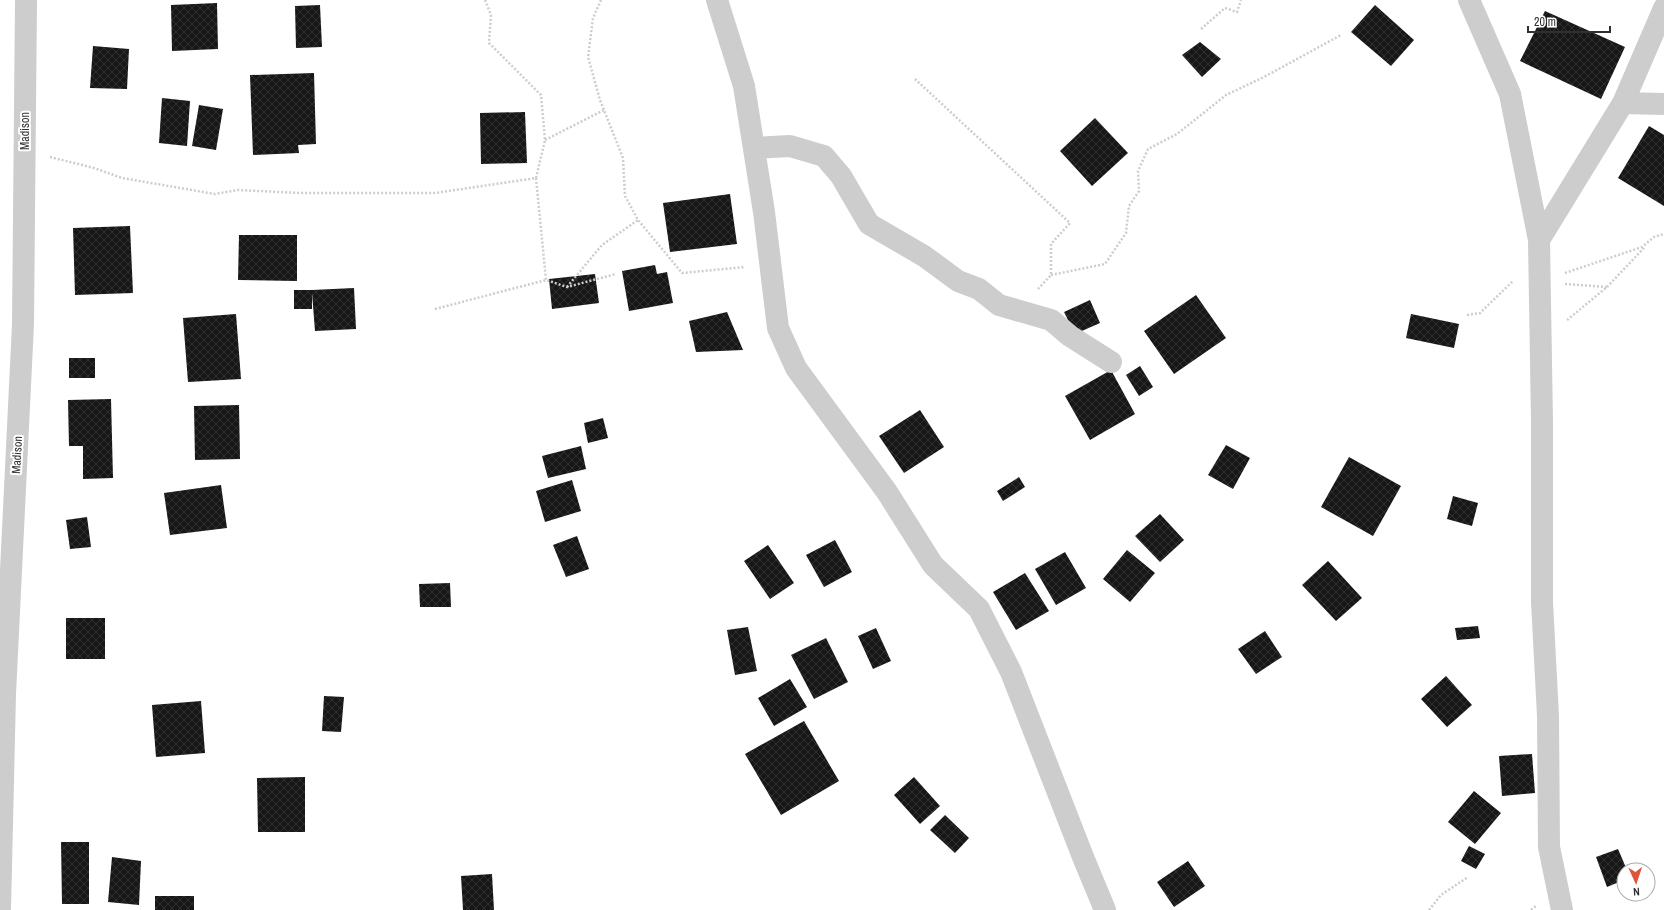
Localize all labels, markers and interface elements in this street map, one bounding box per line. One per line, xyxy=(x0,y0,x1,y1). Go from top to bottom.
scale bar xyxy=(1528,8,1610,34)
text: 20 m xyxy=(1534,14,1556,30)
street label: Madison xyxy=(17,112,33,150)
street label: Madison xyxy=(8,436,26,474)
north arrow xyxy=(1616,862,1656,902)
text: N xyxy=(1633,885,1640,899)

